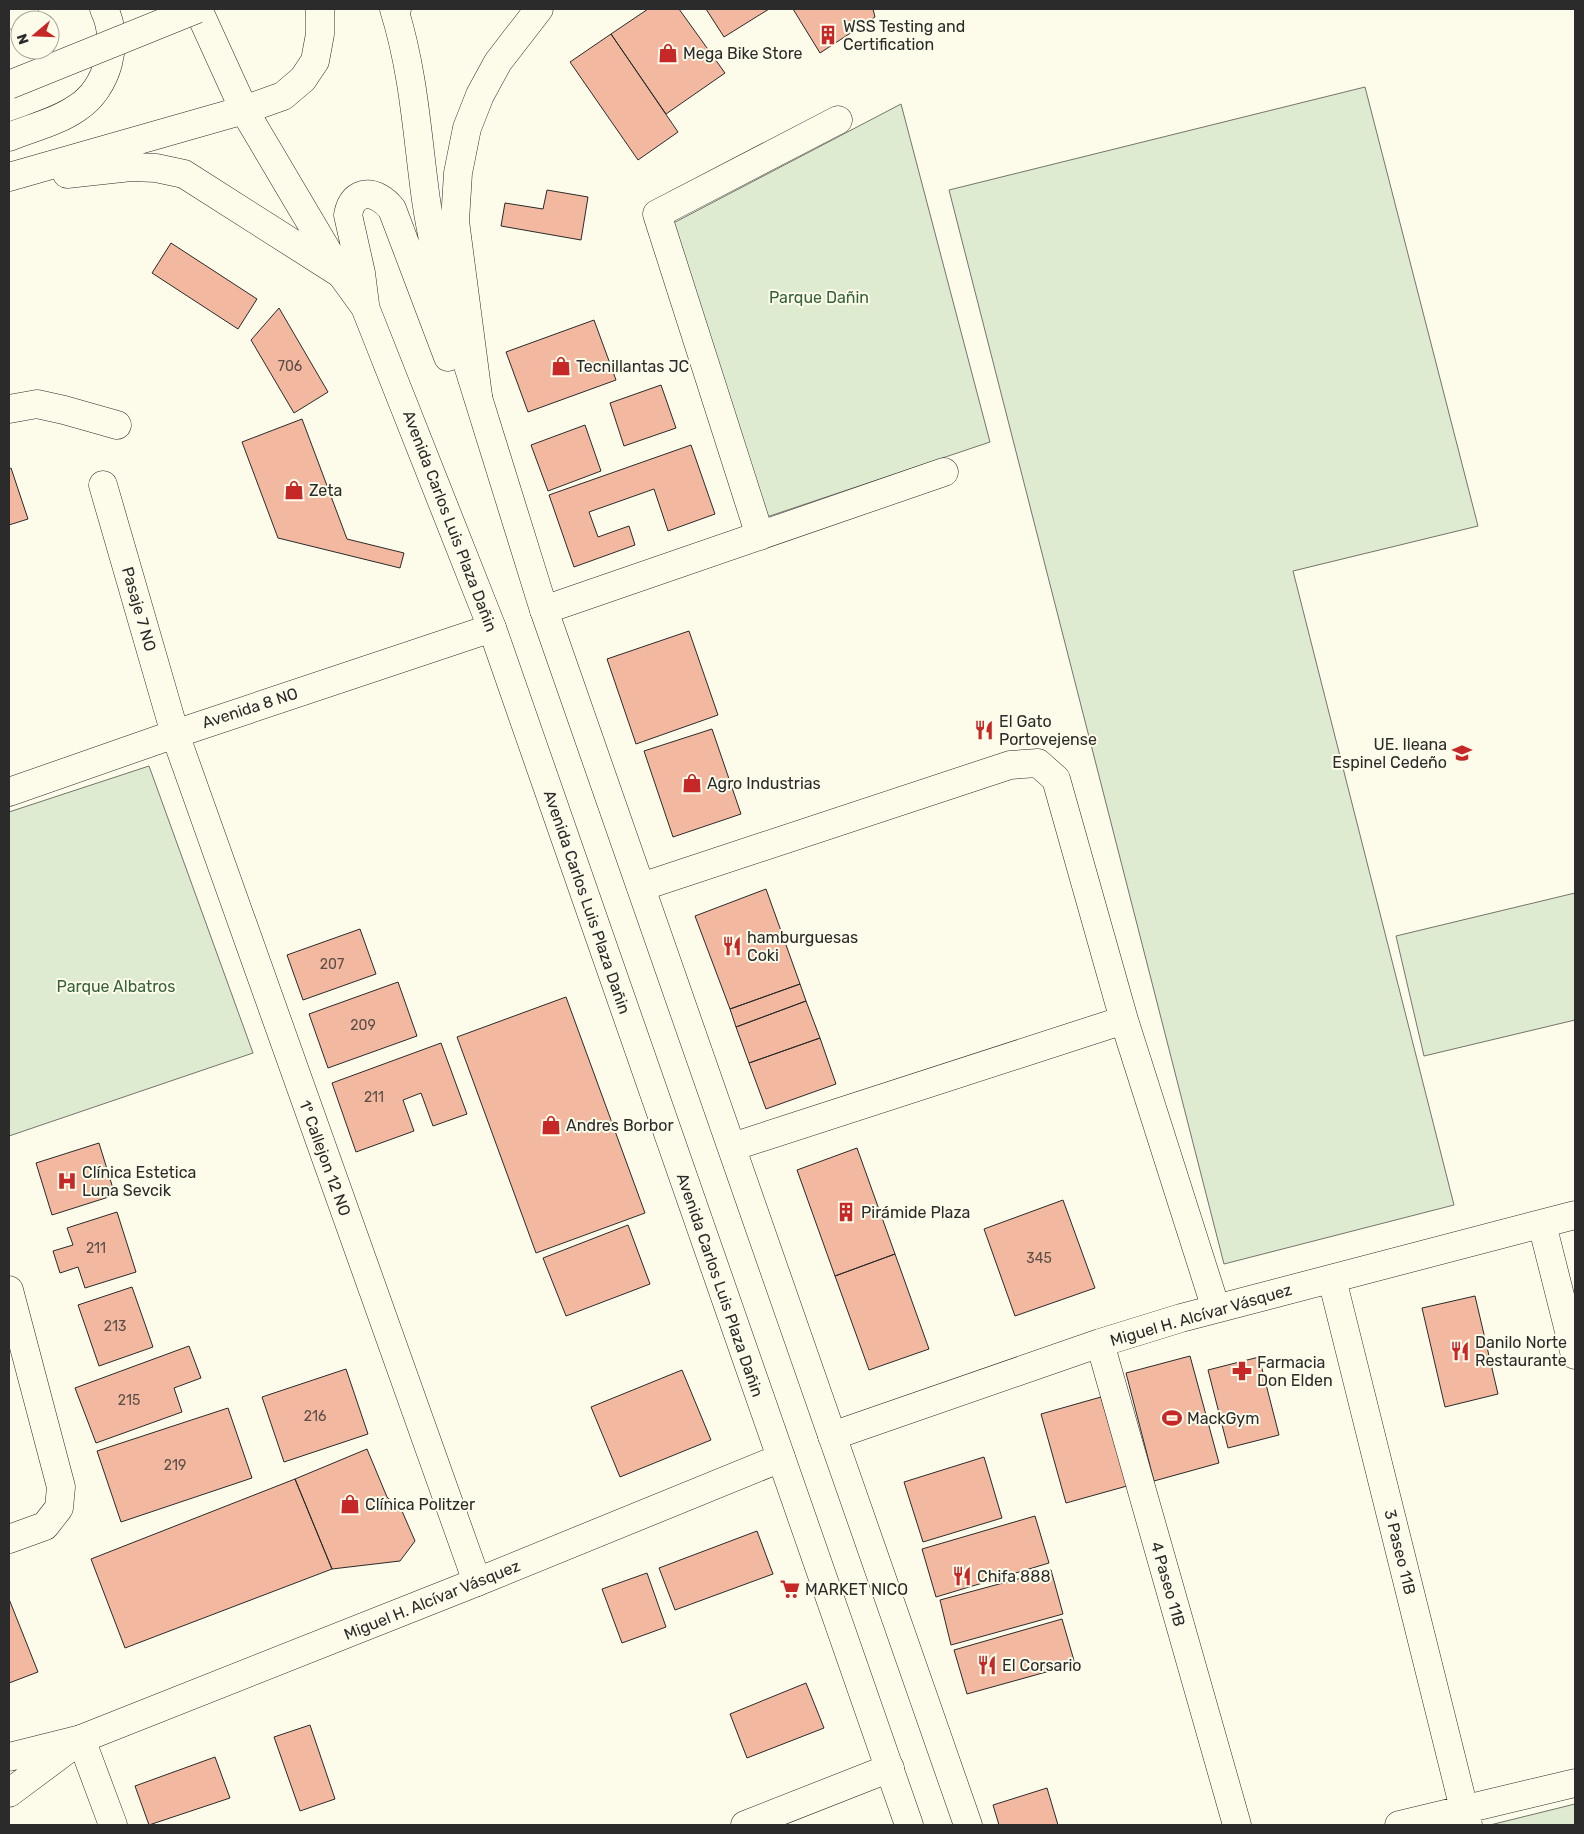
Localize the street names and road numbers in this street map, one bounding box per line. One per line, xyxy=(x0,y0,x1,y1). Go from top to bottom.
street label: Avenida Carlos Luis Plaza Dañin xyxy=(399,408,501,634)
street label: Pasaje 7 NO xyxy=(118,565,160,653)
street label: Avenida 8 NO xyxy=(200,684,300,732)
street label: Avenida Carlos Luis Plaza Dañin xyxy=(540,787,634,1017)
street label: 1º Callejon 12 NO xyxy=(295,1098,355,1218)
street label: Avenida Carlos Luis Plaza Dañin xyxy=(673,1170,767,1400)
street label: Miguel H. Alcívar Vásquez xyxy=(1108,1280,1294,1350)
street label: 3 Paseo 11B xyxy=(1380,1507,1420,1597)
street label: 4 Paseo 11B xyxy=(1147,1539,1189,1629)
street label: Miguel H. Alcívar Vásquez xyxy=(341,1556,523,1644)

